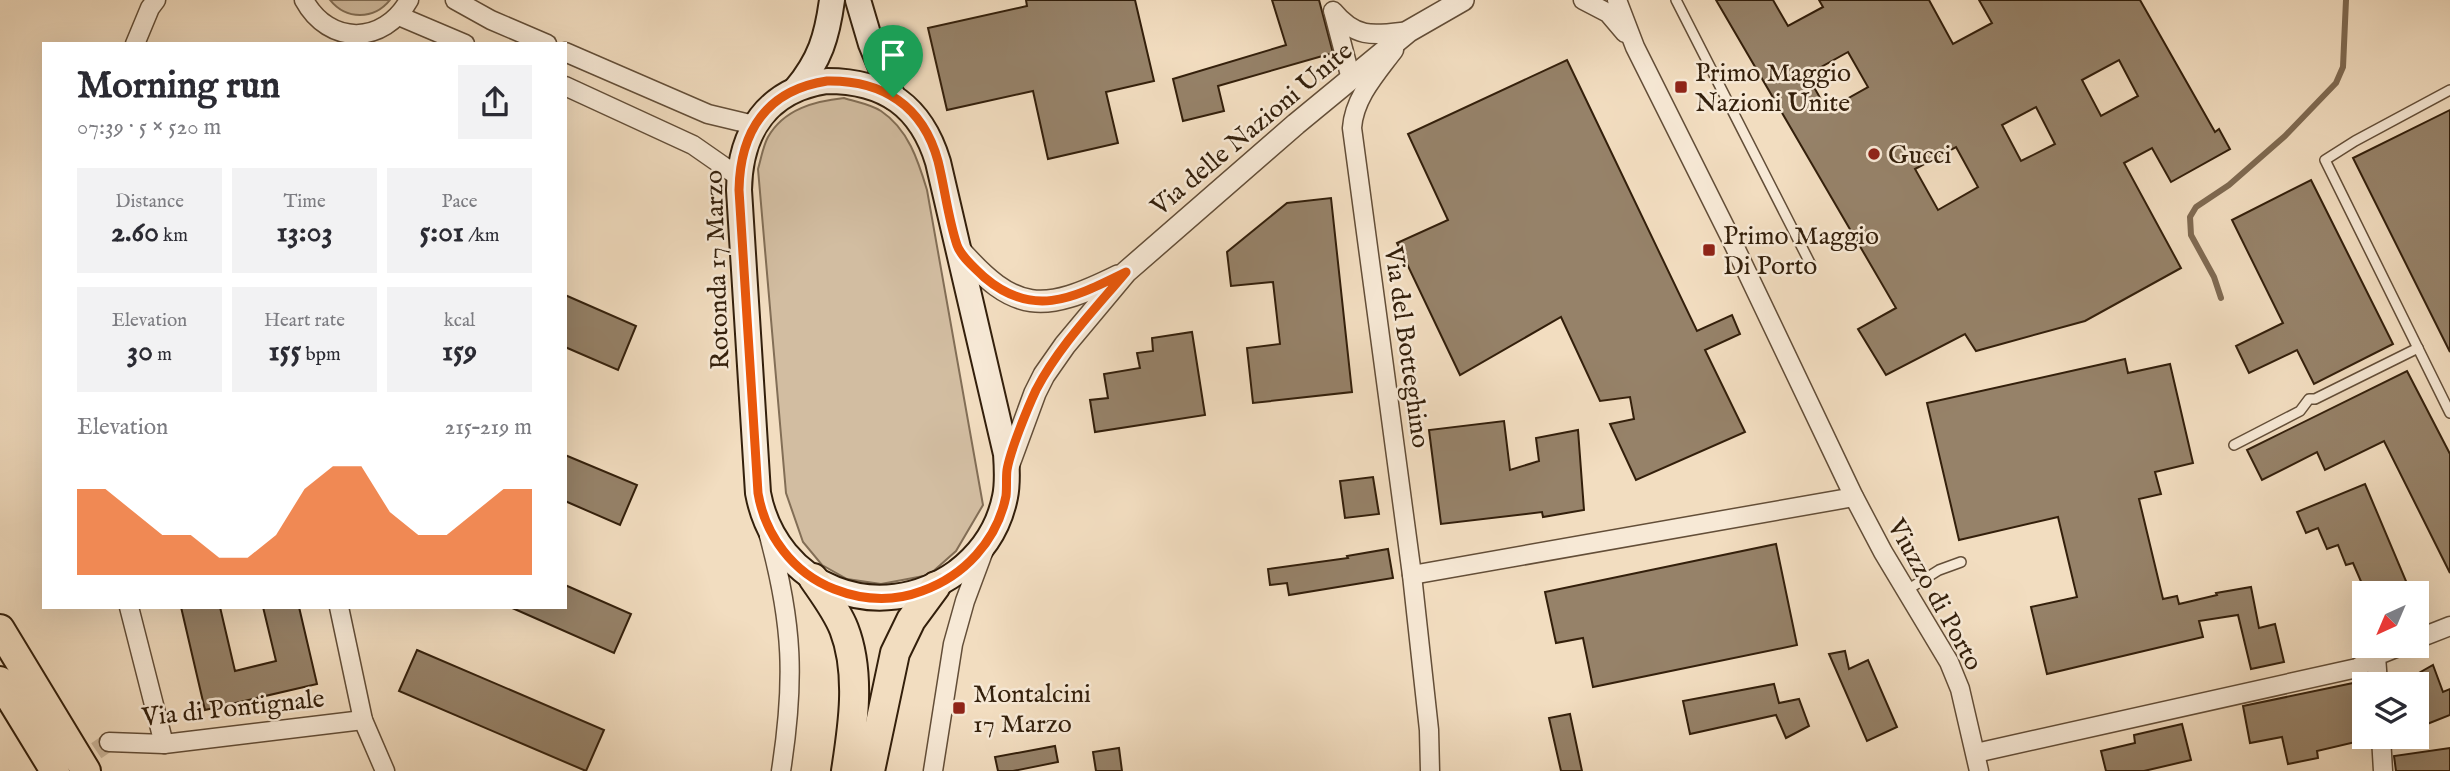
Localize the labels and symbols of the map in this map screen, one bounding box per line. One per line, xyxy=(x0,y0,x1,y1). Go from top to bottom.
pin xyxy=(863,25,923,97)
street label: Via delle Nazioni Unite xyxy=(1143,35,1360,224)
place label: Primo Maggio Nazioni Unite xyxy=(1695,57,1851,120)
marker: Primo Maggio Nazioni Unite xyxy=(1673,79,1689,95)
place label: Gucci xyxy=(1888,139,1951,172)
marker: Gucci xyxy=(1866,146,1882,162)
street label: Rotonda 17 Marzo xyxy=(698,169,737,370)
place label: Primo Maggio Di Porto xyxy=(1723,220,1879,283)
marker: Primo Maggio Di Porto xyxy=(1701,242,1717,258)
street label: Via del Botteghino xyxy=(1376,243,1437,450)
street label: Viuzzo di Porto xyxy=(1879,512,1990,676)
north arrow xyxy=(2352,581,2429,658)
place label: Montalcini 17 Marzo xyxy=(973,678,1091,741)
street label: Via di Pontignale xyxy=(139,682,326,735)
marker: Montalcini 17 Marzo xyxy=(951,700,967,716)

